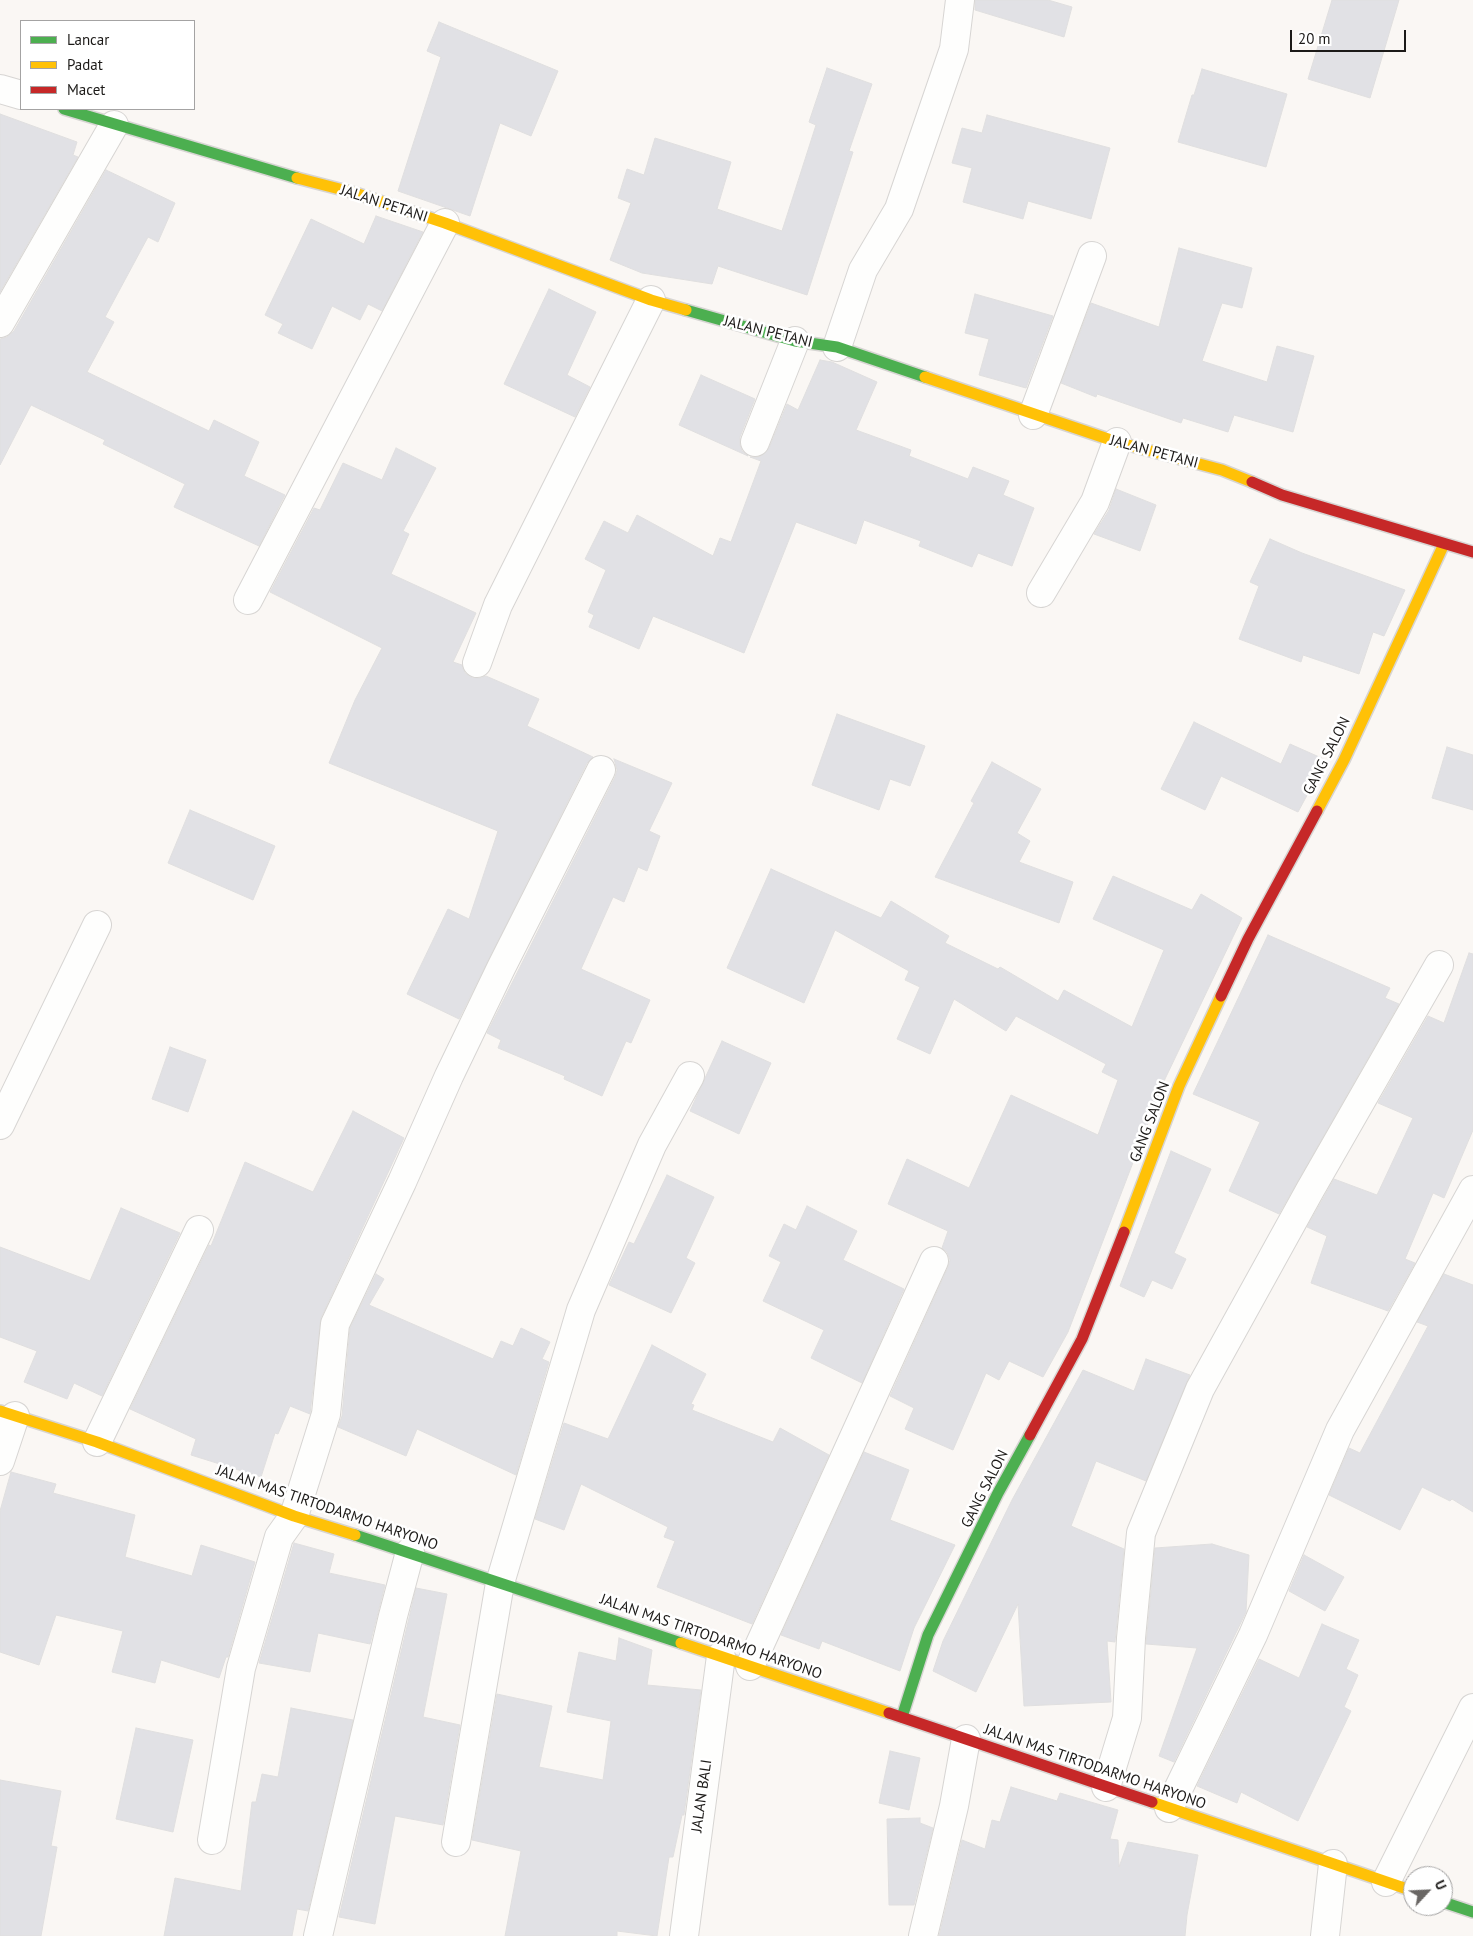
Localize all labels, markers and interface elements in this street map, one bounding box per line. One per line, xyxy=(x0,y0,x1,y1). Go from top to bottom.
legend xyxy=(20,20,195,110)
scale bar xyxy=(1293,20,1409,52)
text: 20 m xyxy=(1298,29,1331,48)
text: Lancar xyxy=(67,30,109,49)
text: Padat xyxy=(67,55,103,74)
text: Macet xyxy=(67,80,105,99)
street label: JALAN PETANI xyxy=(338,181,430,227)
street label: JALAN PETANI xyxy=(722,312,814,352)
street label: JALAN PETANI xyxy=(1108,432,1200,472)
street label: GANG SALON xyxy=(1300,714,1354,798)
street label: GANG SALON xyxy=(1126,1079,1174,1165)
street label: GANG SALON xyxy=(958,1447,1012,1531)
street label: JALAN MAS TIRTODARMO HARYONO xyxy=(214,1461,440,1555)
street label: JALAN MAS TIRTODARMO HARYONO xyxy=(598,1590,824,1684)
street label: JALAN MAS TIRTODARMO HARYONO xyxy=(982,1720,1208,1814)
street label: JALAN BALI xyxy=(688,1758,716,1834)
north arrow xyxy=(1403,1866,1453,1916)
text: U xyxy=(1431,1877,1451,1893)

